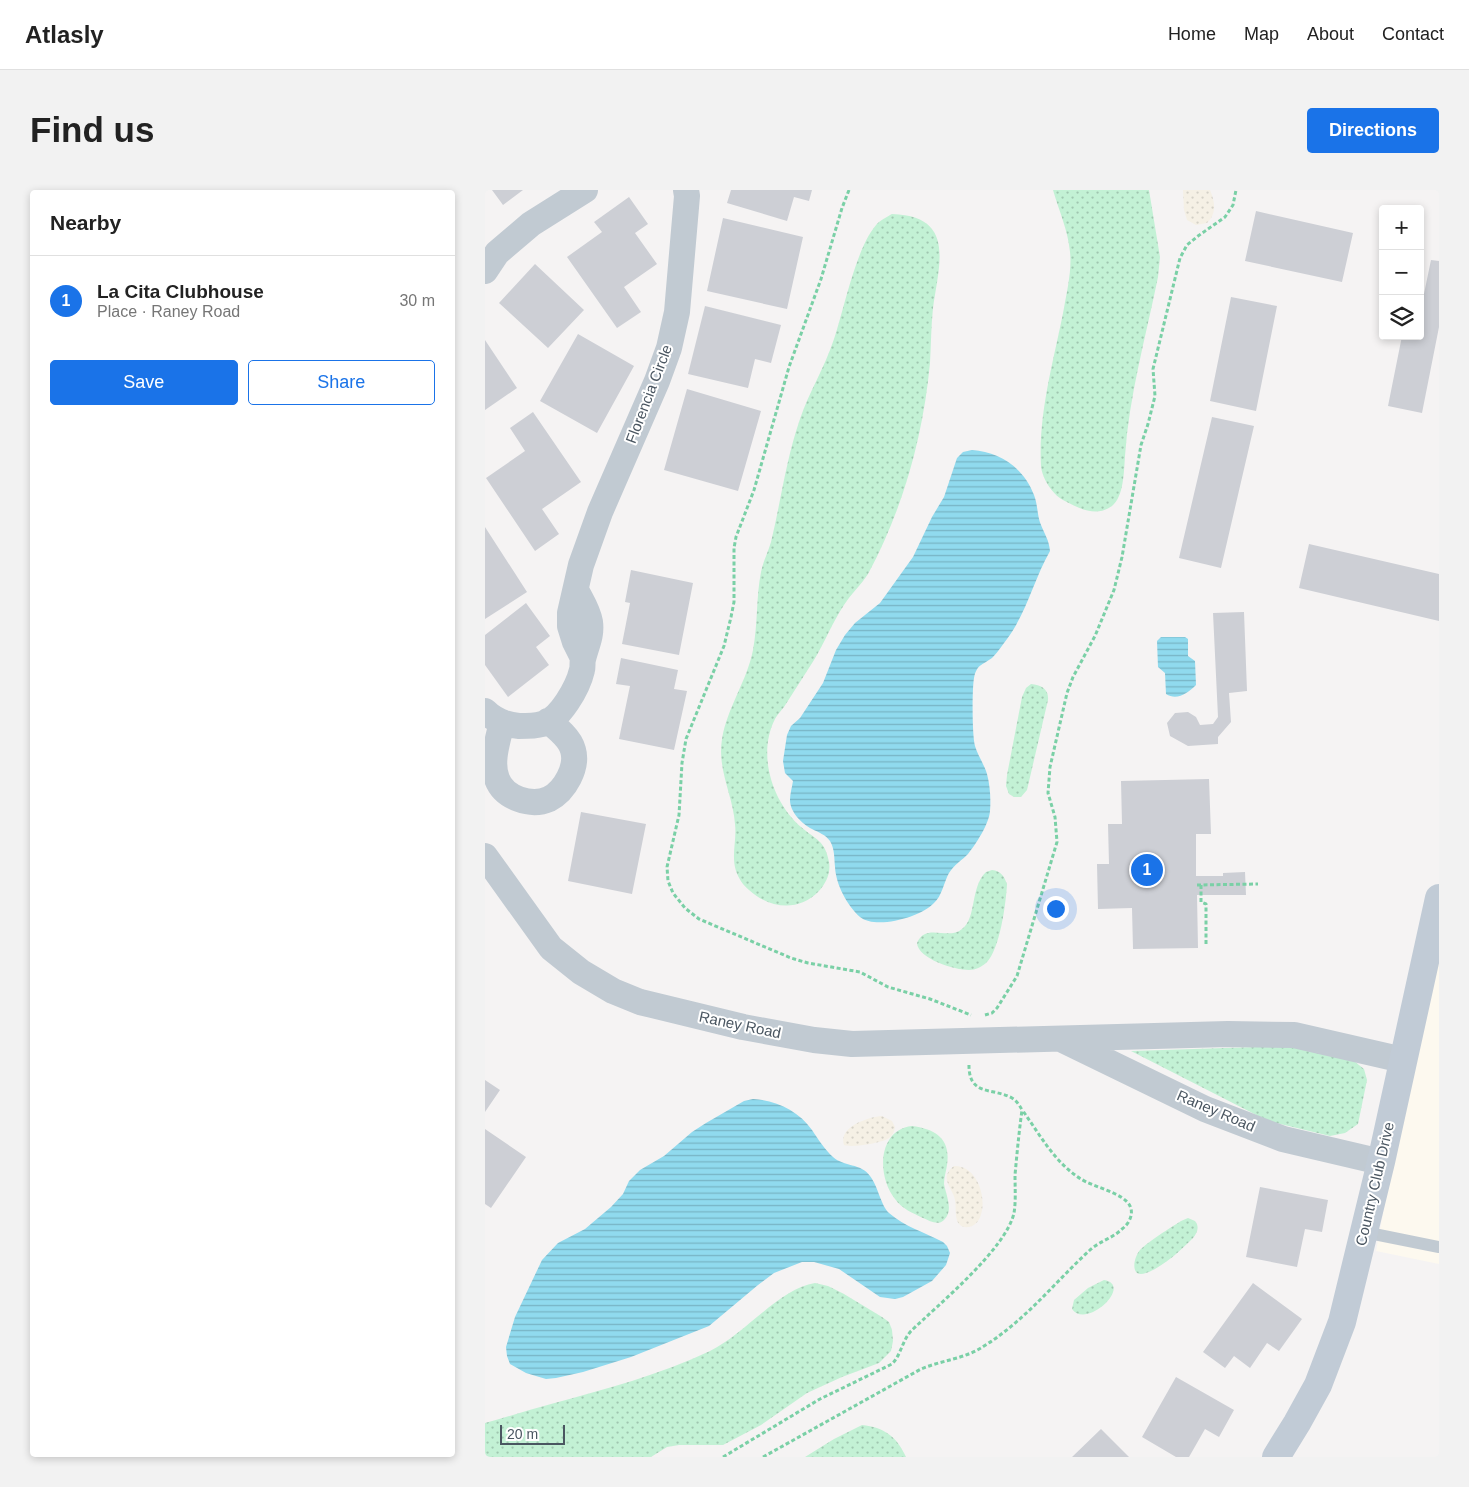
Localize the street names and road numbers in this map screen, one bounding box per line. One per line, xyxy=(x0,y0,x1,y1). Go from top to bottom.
street label: Florencia Circle xyxy=(622,342,675,446)
street label: Raney Road xyxy=(698,1008,783,1041)
street label: Raney Road xyxy=(1174,1086,1258,1135)
street label: Country Club Drive xyxy=(1352,1120,1397,1248)

